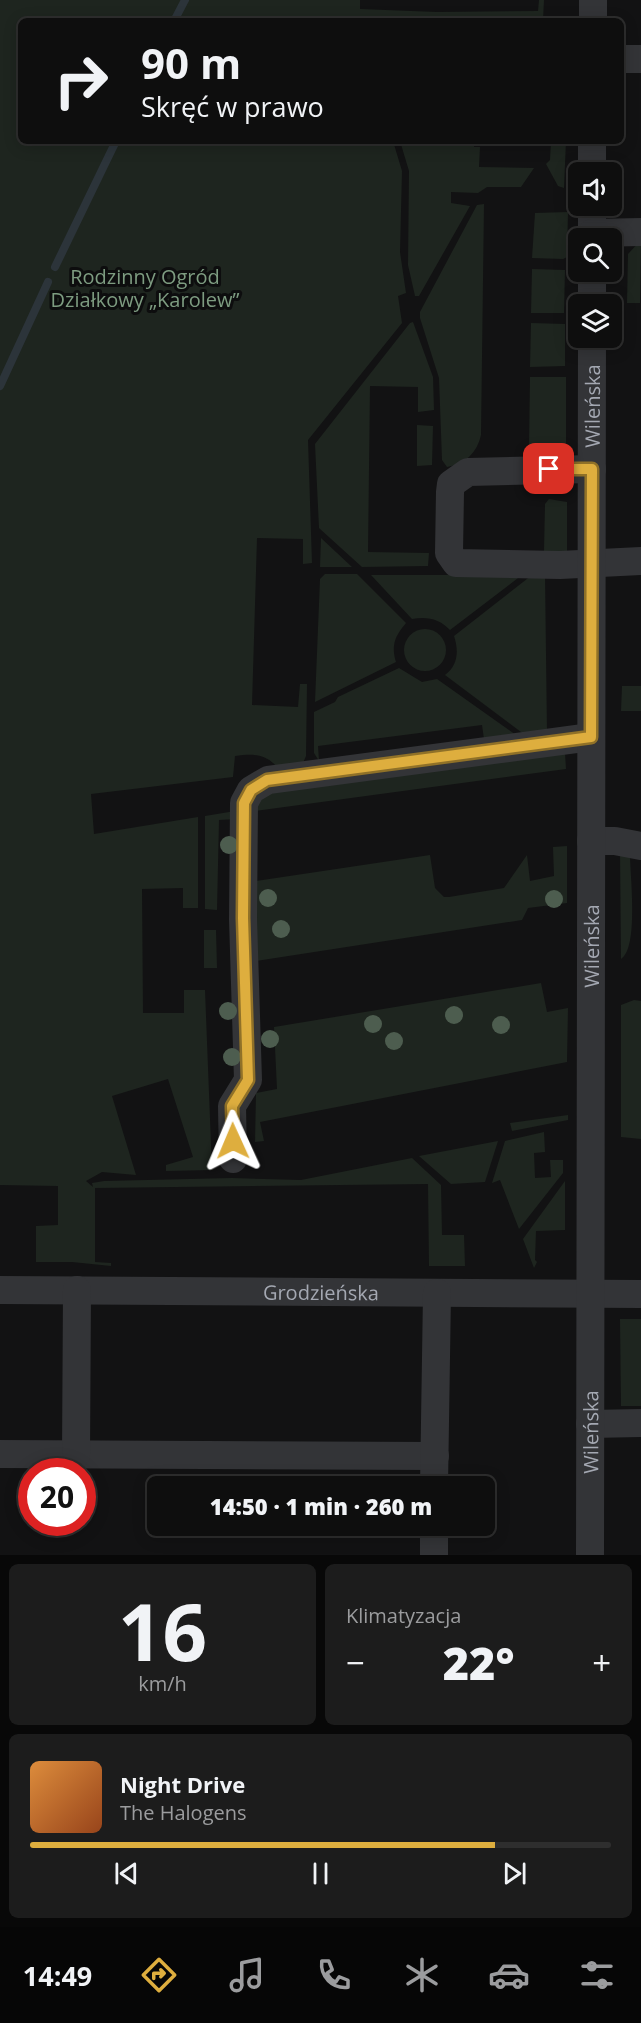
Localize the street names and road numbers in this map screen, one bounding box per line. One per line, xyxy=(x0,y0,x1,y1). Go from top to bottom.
street label: Wileńska xyxy=(578,364,605,448)
street label: Wileńska xyxy=(577,904,605,988)
street label: Grodzieńska xyxy=(263,1278,379,1306)
street label: Wileńska xyxy=(577,1390,604,1474)

